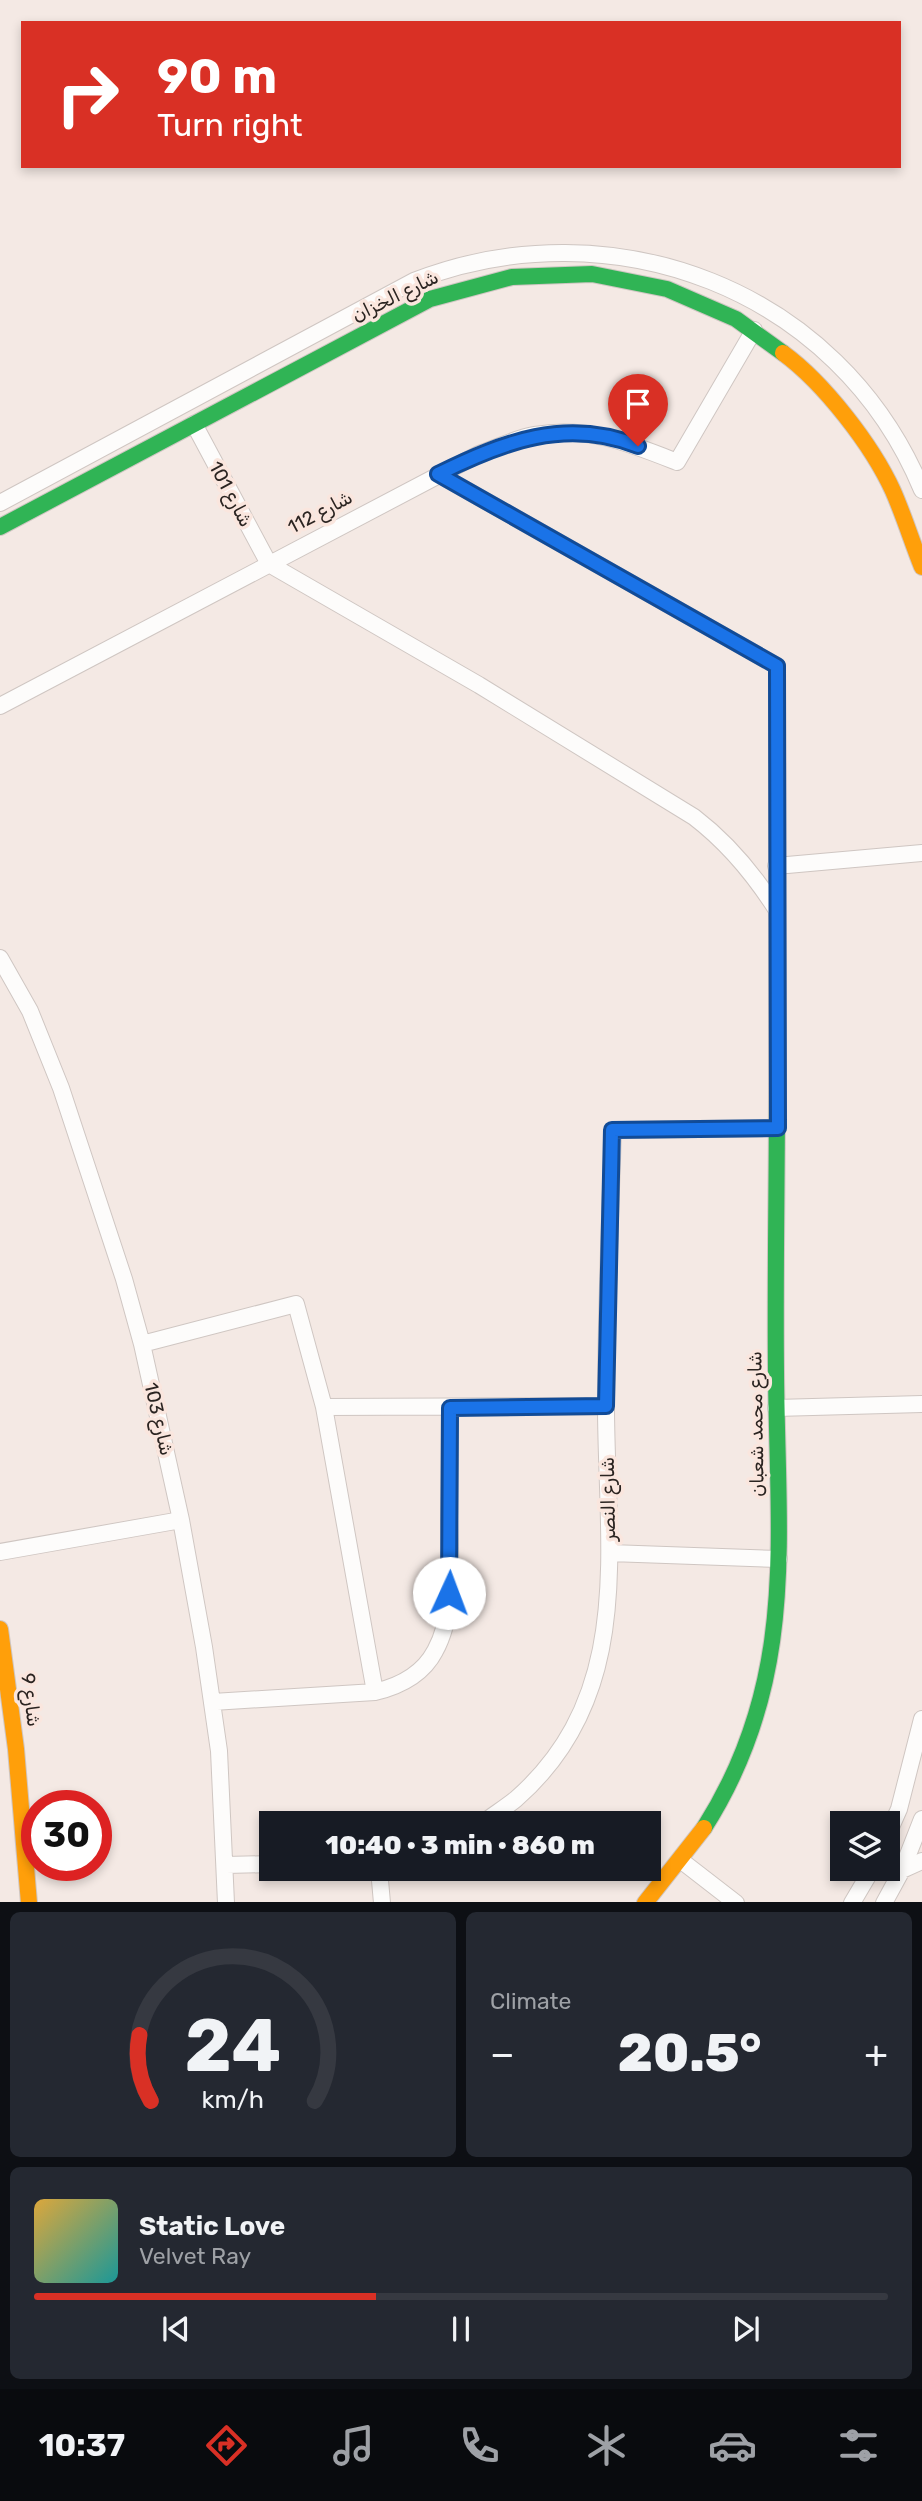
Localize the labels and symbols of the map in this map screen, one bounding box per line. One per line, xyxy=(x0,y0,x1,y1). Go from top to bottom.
street label: شارع الخزان xyxy=(348,265,443,329)
pin xyxy=(608,374,668,446)
street label: شارع 101 xyxy=(202,457,258,532)
street label: شارع 112 xyxy=(284,485,357,540)
street label: شارع محمد شعبان xyxy=(743,1351,771,1497)
street label: شارع 103 xyxy=(138,1380,179,1458)
street label: شارع النصر xyxy=(596,1457,622,1542)
position arrow xyxy=(412,1556,486,1630)
street label: شارع 9 xyxy=(14,1672,46,1728)
speed limit sign: 30 xyxy=(21,1790,112,1881)

